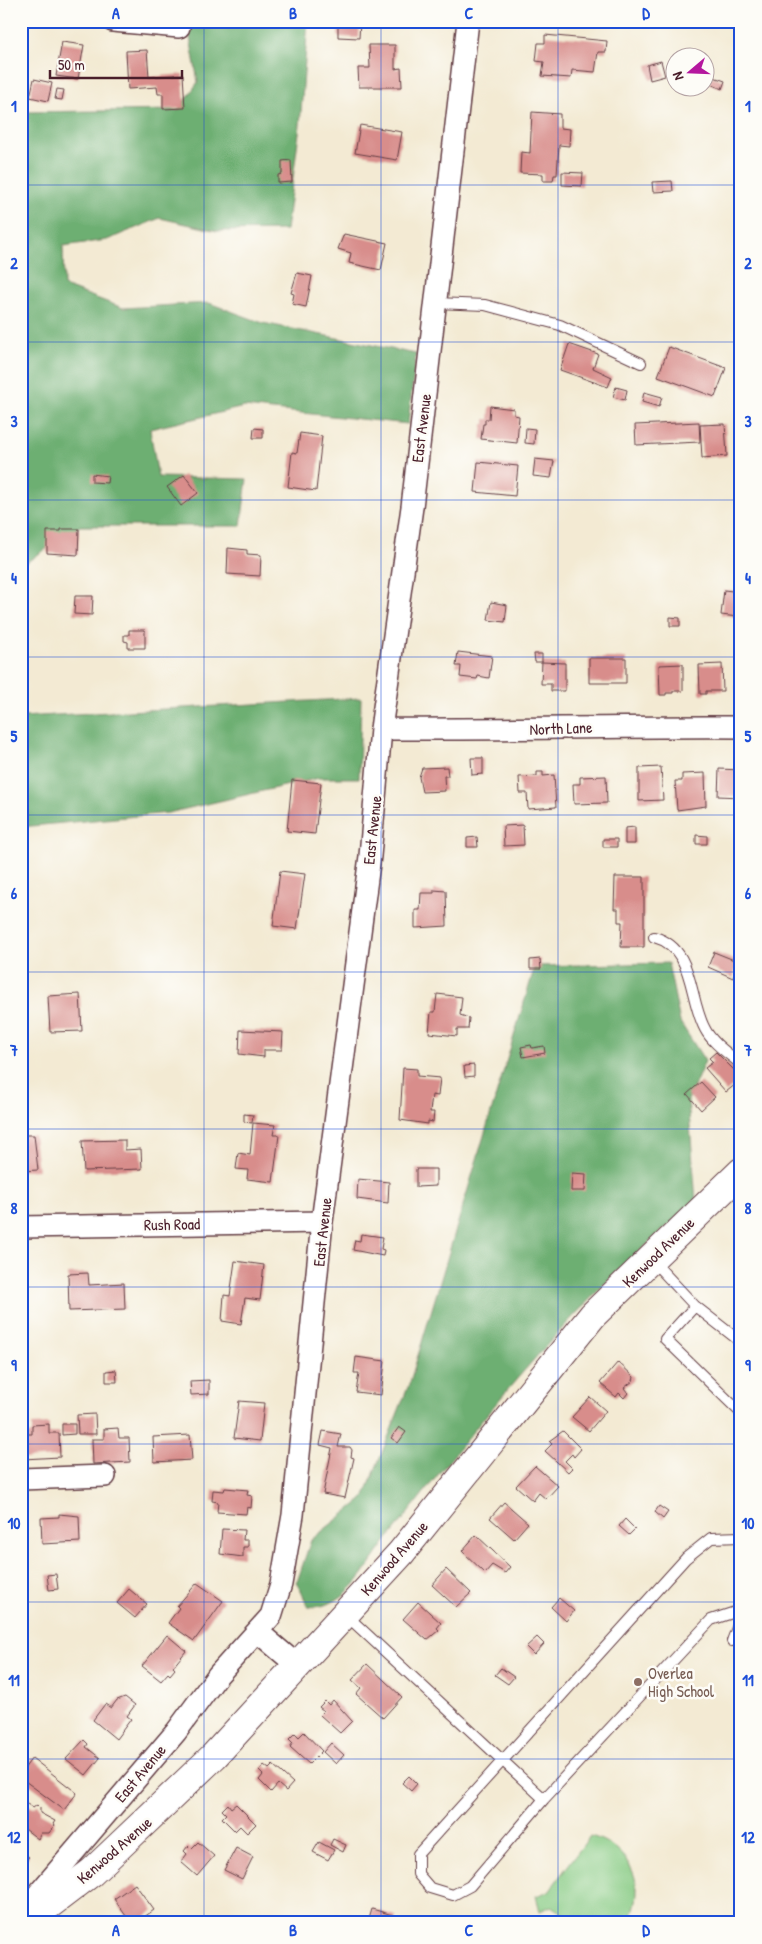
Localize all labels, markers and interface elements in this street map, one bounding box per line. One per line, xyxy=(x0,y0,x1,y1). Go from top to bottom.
text: A xyxy=(112,2,120,24)
text: B xyxy=(289,2,297,24)
text: C xyxy=(465,2,474,24)
text: D xyxy=(642,2,650,24)
scale bar xyxy=(50,48,182,80)
north arrow xyxy=(664,48,714,98)
text: 50 m xyxy=(58,54,85,75)
text: N xyxy=(667,69,687,83)
text: 1 xyxy=(11,95,17,117)
text: 1 xyxy=(745,95,751,117)
text: 2 xyxy=(10,252,18,274)
text: 2 xyxy=(744,252,752,274)
street label: East Avenue xyxy=(406,392,436,464)
text: 3 xyxy=(10,410,18,432)
text: 3 xyxy=(744,410,752,432)
text: 4 xyxy=(11,567,17,589)
text: 4 xyxy=(745,567,751,589)
street label: North Lane xyxy=(529,716,593,740)
text: 5 xyxy=(11,725,18,747)
text: 5 xyxy=(745,725,752,747)
street label: East Avenue xyxy=(357,794,387,866)
text: 6 xyxy=(11,882,18,904)
text: 6 xyxy=(745,882,752,904)
text: 7 xyxy=(9,1039,18,1061)
text: 7 xyxy=(743,1039,752,1061)
street label: East Avenue xyxy=(307,1196,337,1268)
text: 8 xyxy=(11,1197,18,1219)
text: 8 xyxy=(745,1197,752,1219)
street label: Kenwood Avenue xyxy=(617,1211,699,1292)
street label: Rush Road xyxy=(144,1213,200,1235)
text: 9 xyxy=(11,1354,17,1376)
text: 9 xyxy=(745,1354,751,1376)
text: 10 xyxy=(8,1512,20,1534)
text: 10 xyxy=(742,1512,754,1534)
street label: Kenwood Avenue xyxy=(355,1515,433,1600)
place label: Overlea High School xyxy=(648,1662,715,1702)
text: 11 xyxy=(8,1669,20,1691)
text: 11 xyxy=(742,1669,754,1691)
marker: Overlea High School xyxy=(632,1676,644,1688)
street label: East Avenue xyxy=(109,1739,171,1807)
street label: Kenwood Avenue xyxy=(72,1811,157,1889)
text: 12 xyxy=(7,1826,21,1848)
text: 12 xyxy=(741,1826,755,1848)
text: A xyxy=(112,1919,120,1941)
text: B xyxy=(289,1919,297,1941)
text: C xyxy=(465,1919,474,1941)
text: D xyxy=(642,1919,650,1941)

